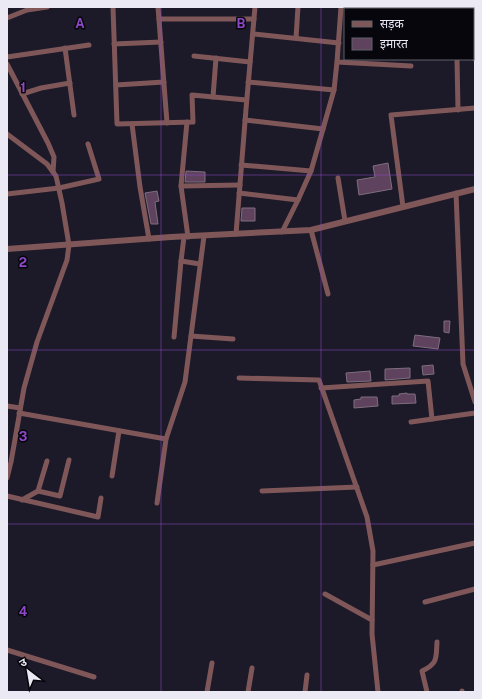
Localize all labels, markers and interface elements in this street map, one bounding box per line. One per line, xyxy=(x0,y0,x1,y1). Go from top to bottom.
legend xyxy=(344,8,474,60)
text: A xyxy=(75,16,85,31)
text: B xyxy=(237,16,246,31)
text: सड़क xyxy=(380,17,405,31)
text: इमारत xyxy=(380,37,409,51)
text: 1 xyxy=(20,80,26,95)
text: 2 xyxy=(19,255,27,270)
text: 3 xyxy=(19,429,28,444)
text: 4 xyxy=(19,604,28,619)
north arrow xyxy=(8,651,48,691)
text: उ xyxy=(17,655,29,669)

